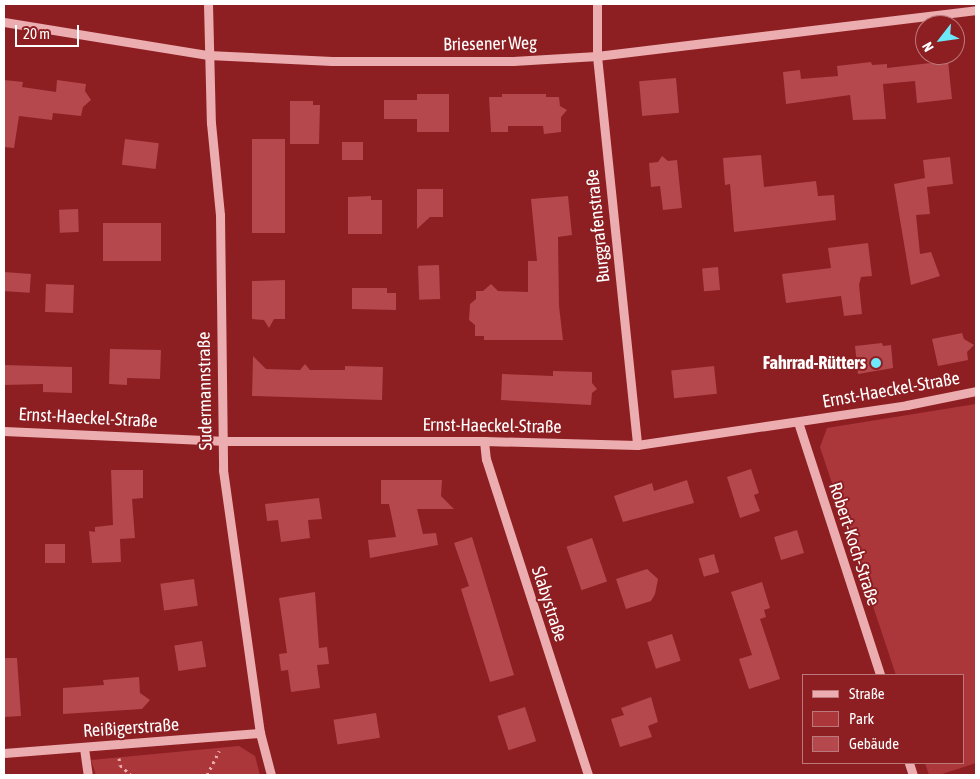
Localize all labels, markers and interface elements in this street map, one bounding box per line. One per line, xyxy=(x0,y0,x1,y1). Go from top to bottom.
scale bar xyxy=(18,15,81,47)
north arrow xyxy=(915,15,965,65)
text: 20 m xyxy=(23,25,50,42)
street label: Briesener Weg xyxy=(443,32,537,56)
text: N xyxy=(919,39,937,55)
street label: Burggrafenstraße xyxy=(581,168,615,284)
street label: Sudermannstraße xyxy=(193,332,217,450)
place label: Fahrrad-Rütters xyxy=(763,352,866,374)
marker: Fahrrad-Rütters xyxy=(870,357,882,369)
street label: Ernst-Haeckel-Straße xyxy=(821,367,961,413)
street label: Ernst-Haeckel-Straße xyxy=(18,404,158,432)
street label: Ernst-Haeckel-Straße xyxy=(422,414,562,438)
street label: Robert-Koch-Straße xyxy=(824,480,884,608)
street label: Slabystraße xyxy=(527,564,571,644)
legend xyxy=(802,674,965,764)
text: Straße xyxy=(849,685,885,702)
text: Park xyxy=(849,710,874,727)
street label: Reißigerstraße xyxy=(82,714,180,742)
text: Gebäude xyxy=(849,735,899,752)

